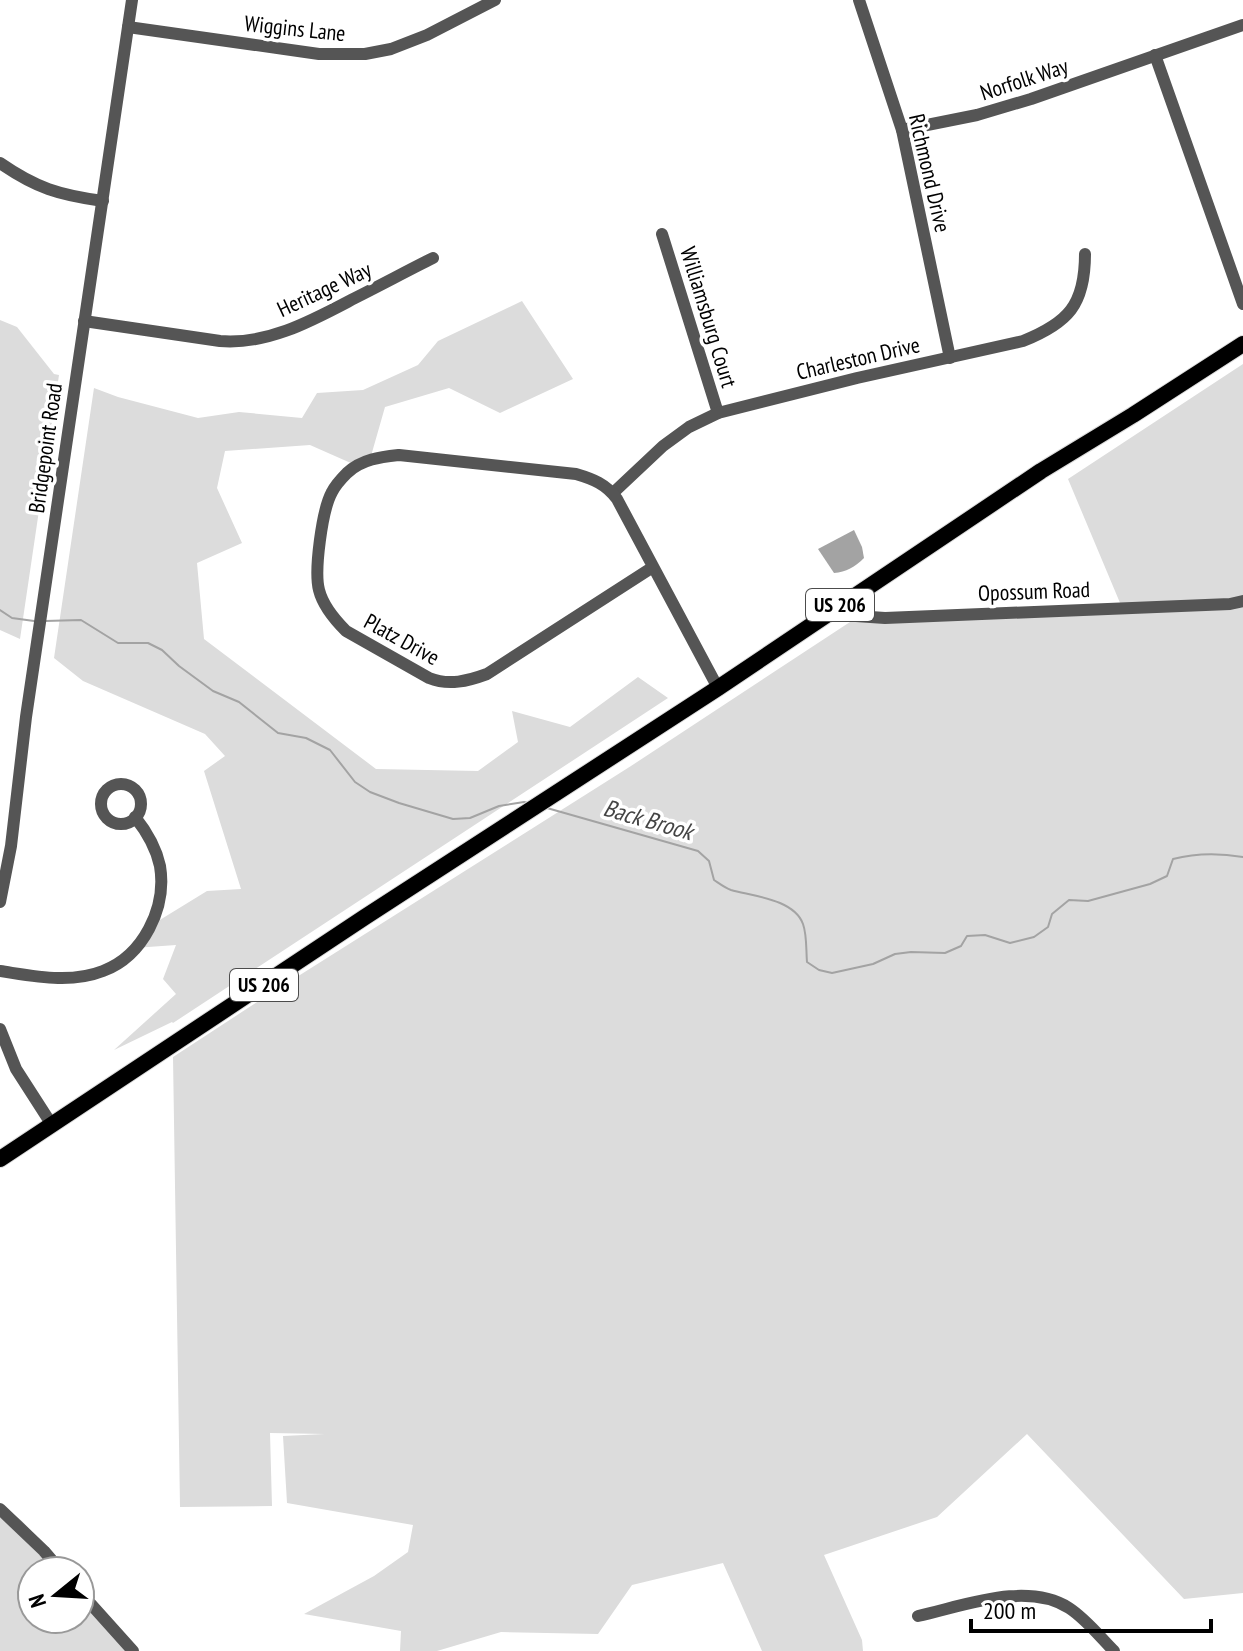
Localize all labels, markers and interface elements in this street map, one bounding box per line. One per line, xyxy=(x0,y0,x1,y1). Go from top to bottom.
street label: Wiggins Lane xyxy=(243,9,347,47)
street label: Norfolk Way xyxy=(976,51,1072,106)
street label: Richmond Drive xyxy=(903,111,957,235)
street label: Williamsburg Court xyxy=(674,243,744,391)
street label: Heritage Way xyxy=(273,255,376,323)
street label: Charleston Drive xyxy=(794,330,922,386)
street label: Bridgepoint Road xyxy=(22,381,68,515)
street label: Opossum Road xyxy=(977,575,1091,607)
road number: US 206 xyxy=(806,589,874,621)
street label: Platz Drive xyxy=(359,607,445,671)
water label: Back Brook xyxy=(600,792,699,848)
road number: US 206 xyxy=(230,969,298,1001)
north arrow xyxy=(16,1555,96,1635)
scale bar xyxy=(971,1583,1211,1633)
text: N xyxy=(22,1591,52,1611)
text: 200 m xyxy=(983,1595,1036,1626)

